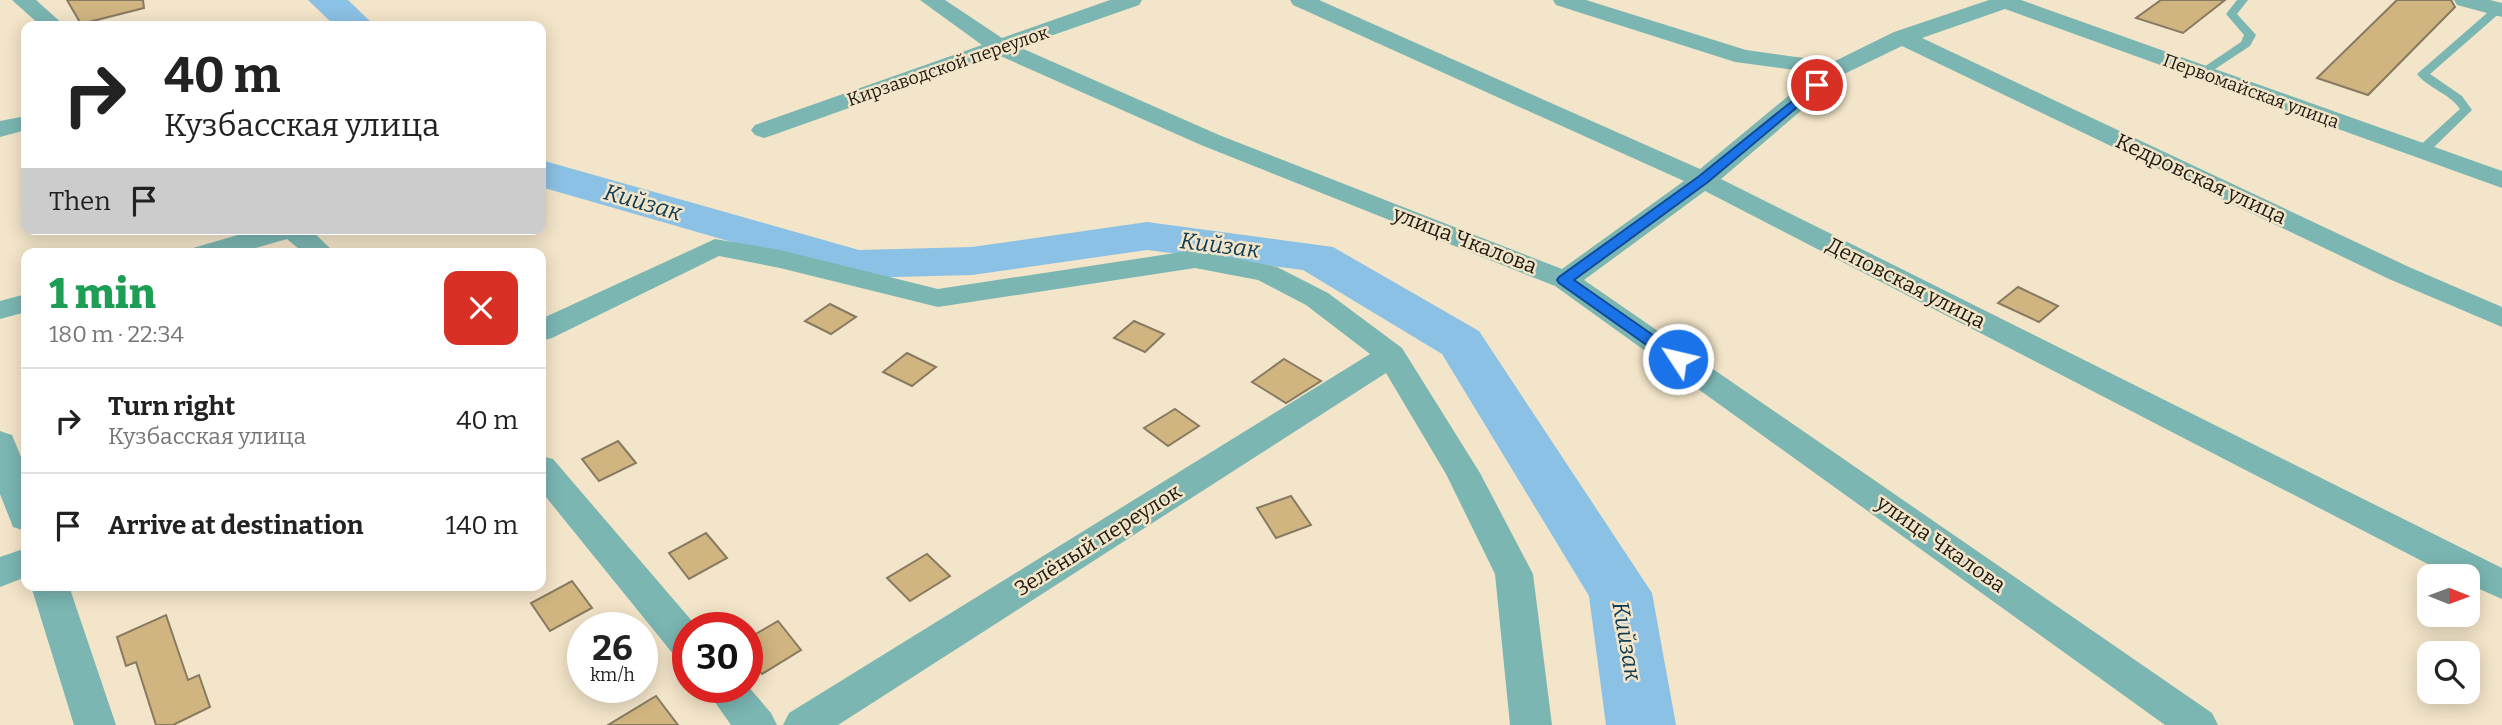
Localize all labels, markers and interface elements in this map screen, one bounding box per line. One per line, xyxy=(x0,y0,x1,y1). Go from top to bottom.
street label: Кирзаводской переулок xyxy=(844,21,1052,111)
text: 40 m xyxy=(164,46,281,105)
icon: right xyxy=(49,49,140,140)
street label: Первомайская улица xyxy=(2160,49,2342,133)
pin xyxy=(1787,55,1847,115)
icon: arrive xyxy=(1798,66,1836,104)
text: Кузбасская улица xyxy=(164,106,440,144)
street label: Кедровская улица xyxy=(2111,128,2291,230)
water label: Кийзак xyxy=(601,178,685,227)
icon: arrive xyxy=(125,182,163,220)
text: Then xyxy=(49,186,111,217)
street label: улица Чкалова xyxy=(1388,200,1541,280)
water label: Кийзак xyxy=(1179,226,1262,264)
street label: Деповская улица xyxy=(1822,232,1990,334)
text: 1 min xyxy=(49,269,156,319)
button: close xyxy=(444,271,518,345)
text: 180 m · 22:34 xyxy=(49,320,184,348)
position arrow xyxy=(1641,322,1715,396)
text: Turn right xyxy=(108,391,235,422)
icon: right xyxy=(49,402,87,440)
text: 40 m xyxy=(456,405,518,436)
text: Кузбасская улица xyxy=(108,422,306,450)
street label: Зелёный переулок xyxy=(1010,478,1187,602)
street label: улица Чкалова xyxy=(1870,489,2011,599)
icon: arrive xyxy=(49,507,87,545)
text: Arrive at destination xyxy=(108,510,363,541)
text: 140 m xyxy=(446,510,518,541)
north arrow xyxy=(2417,564,2480,626)
map controls xyxy=(2417,564,2480,704)
water label: Кийзак xyxy=(1606,599,1648,683)
speed limit sign: 30 xyxy=(672,612,763,703)
text: 26 xyxy=(592,627,633,669)
button: search xyxy=(2417,641,2480,704)
text: km/h xyxy=(590,664,635,686)

